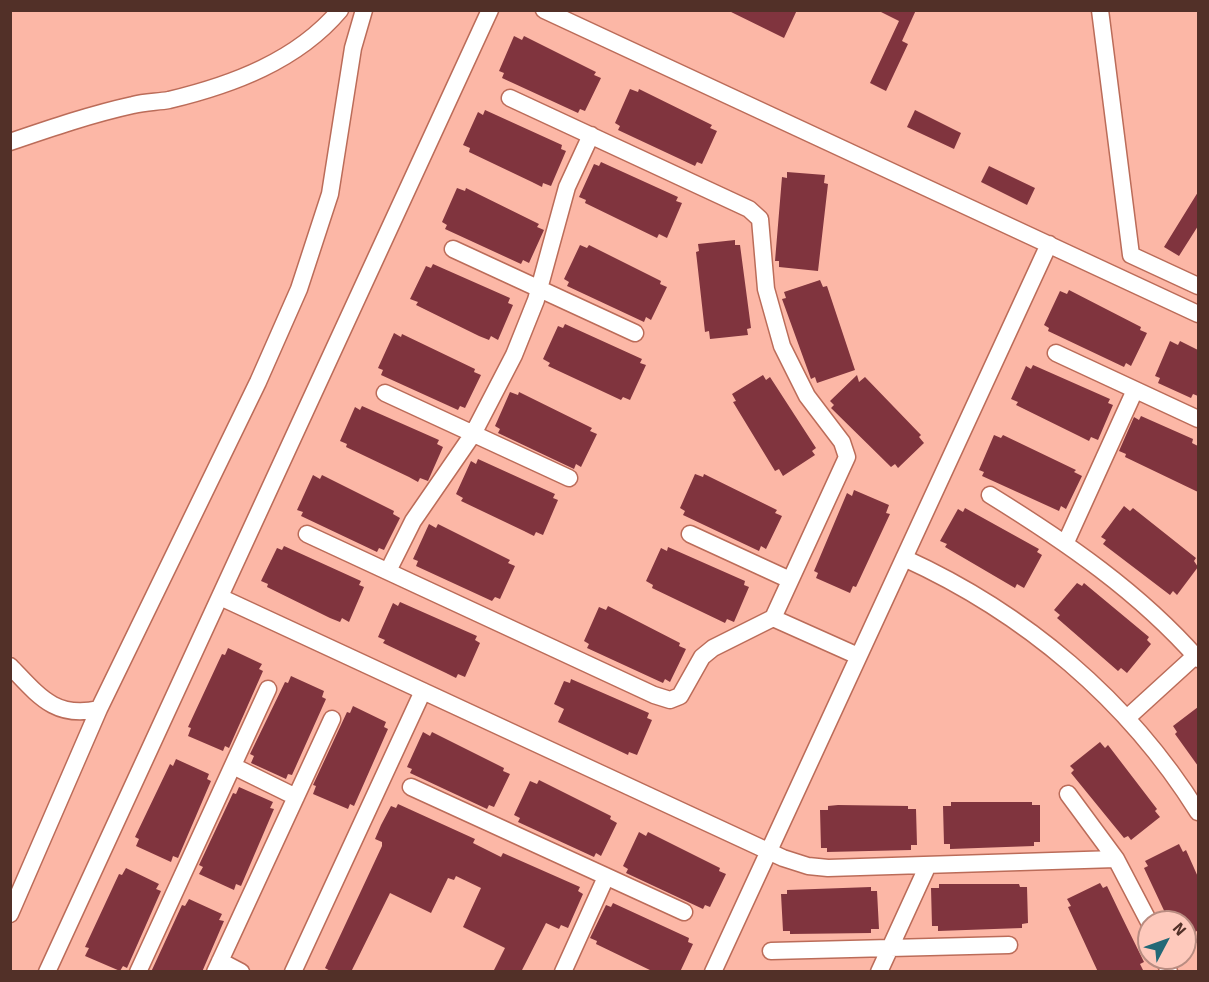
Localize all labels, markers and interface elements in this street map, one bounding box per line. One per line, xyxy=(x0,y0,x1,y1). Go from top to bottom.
north arrow xyxy=(1137,910,1197,970)
text: N xyxy=(1168,919,1190,940)

